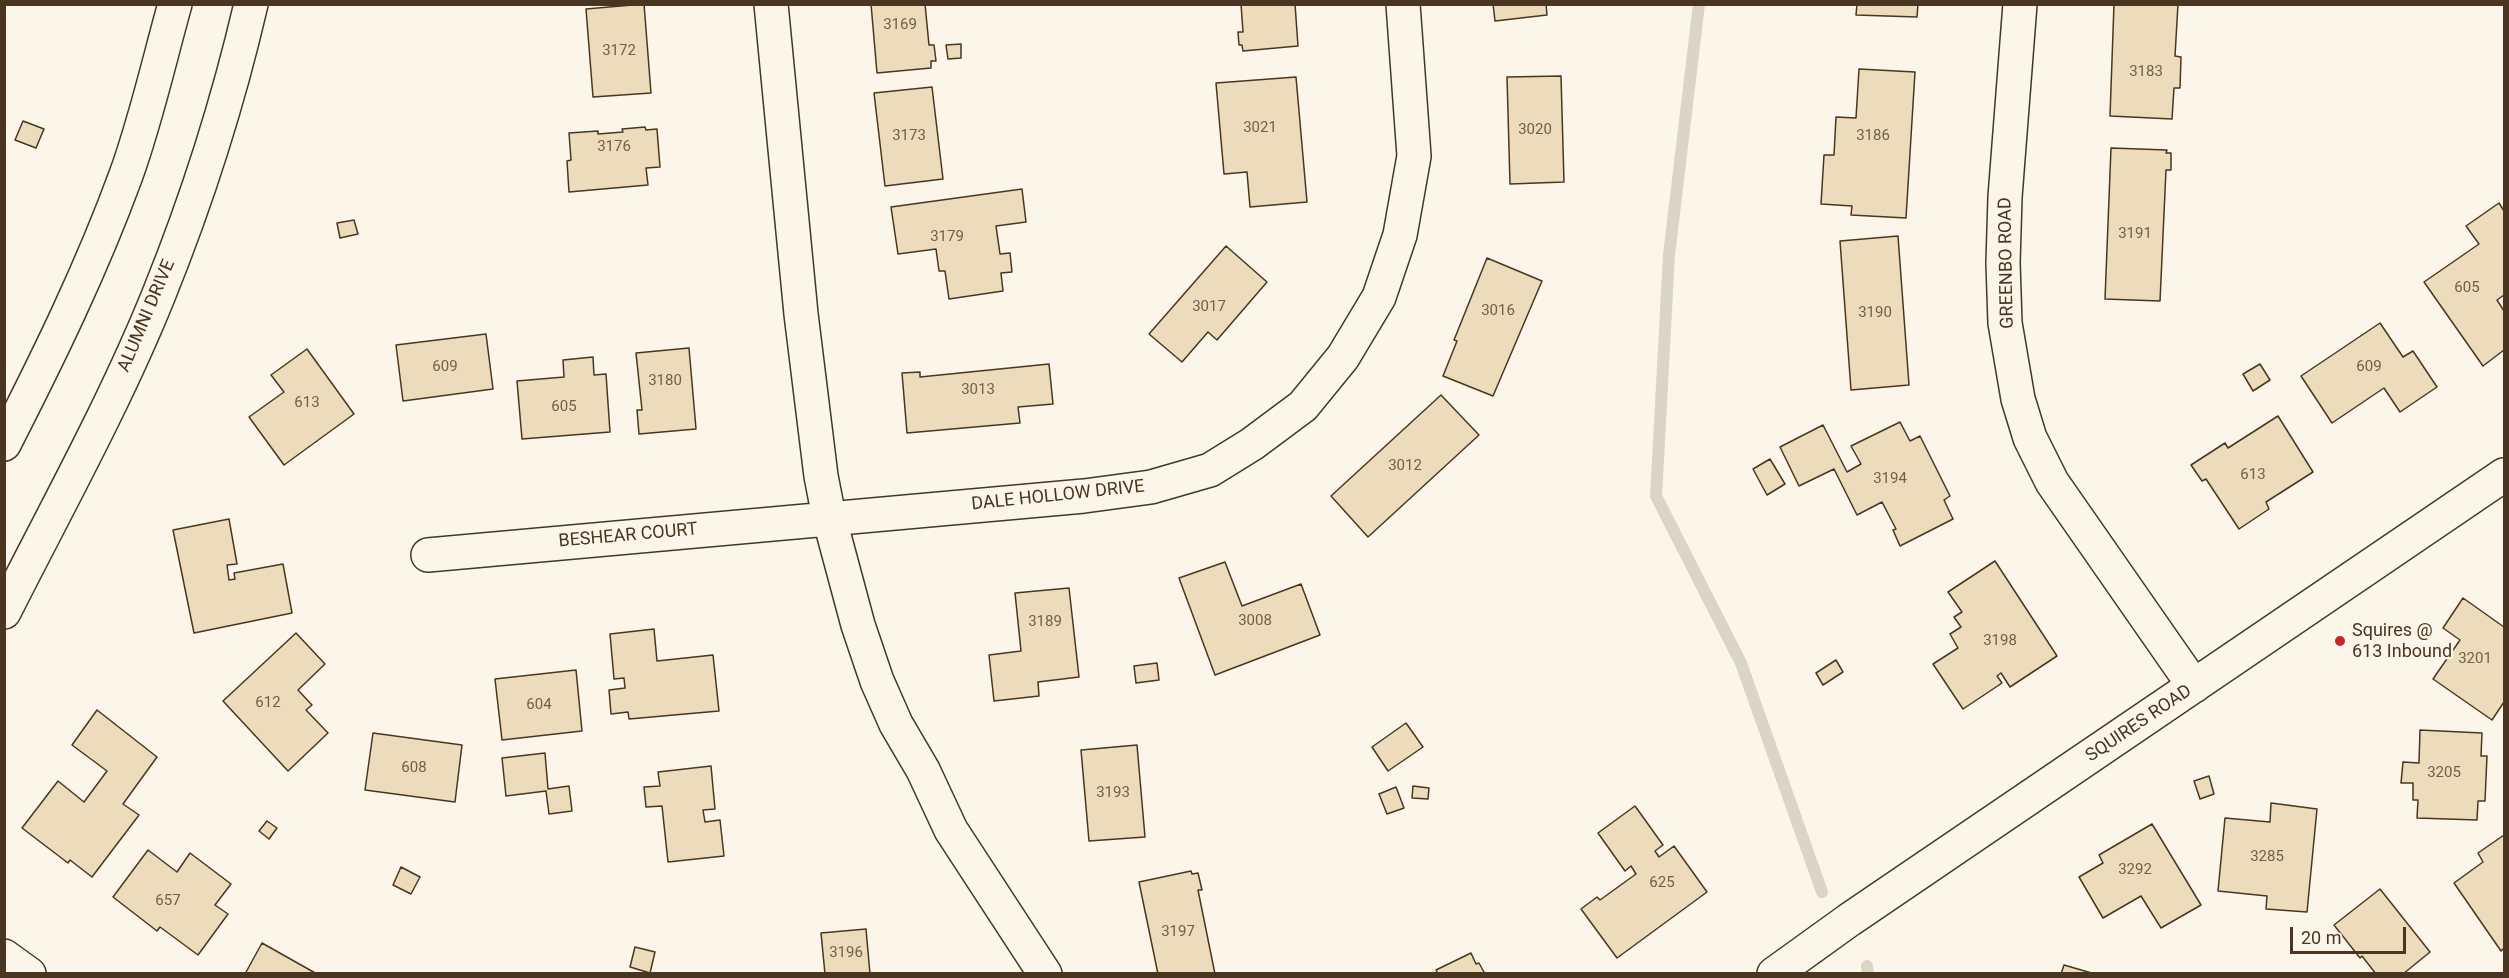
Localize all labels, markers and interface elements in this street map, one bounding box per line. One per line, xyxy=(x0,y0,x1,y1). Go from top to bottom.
house number: 3169 xyxy=(883,16,917,34)
house number: 3172 xyxy=(602,42,636,60)
house number: 3183 xyxy=(2129,63,2163,81)
house number: 3021 xyxy=(1243,119,1277,137)
house number: 3020 xyxy=(1518,121,1552,139)
house number: 3173 xyxy=(892,127,926,145)
house number: 3186 xyxy=(1856,127,1890,145)
house number: 3176 xyxy=(597,138,631,156)
street label: GREENBO ROAD xyxy=(1995,197,2019,329)
house number: 3191 xyxy=(2118,225,2152,243)
house number: 3179 xyxy=(930,228,964,246)
street label: ALUMNI DRIVE xyxy=(114,257,180,375)
house number: 605 xyxy=(2454,279,2480,297)
house number: 3017 xyxy=(1192,298,1226,316)
house number: 3016 xyxy=(1481,302,1515,320)
house number: 3190 xyxy=(1858,304,1892,322)
house number: 609 xyxy=(432,358,458,376)
house number: 609 xyxy=(2356,358,2382,376)
house number: 3180 xyxy=(648,372,682,390)
house number: 3013 xyxy=(961,381,995,399)
house number: 613 xyxy=(294,394,320,412)
house number: 605 xyxy=(551,398,577,416)
house number: 3012 xyxy=(1388,457,1422,475)
house number: 613 xyxy=(2240,466,2266,484)
house number: 3194 xyxy=(1873,470,1907,488)
street label: DALE HOLLOW DRIVE xyxy=(970,476,1146,516)
street label: BESHEAR COURT xyxy=(558,519,698,553)
house number: 3008 xyxy=(1238,612,1272,630)
house number: 3189 xyxy=(1028,613,1062,631)
place label: Squires @ 613 Inbound xyxy=(2352,620,2452,662)
house number: 3198 xyxy=(1983,632,2017,650)
marker: Squires @ 613 Inbound xyxy=(2333,634,2347,648)
house number: 3201 xyxy=(2458,650,2492,668)
street label: SQUIRES ROAD xyxy=(2082,681,2196,767)
house number: 612 xyxy=(255,694,281,712)
house number: 604 xyxy=(526,696,552,714)
house number: 608 xyxy=(401,759,427,777)
house number: 3205 xyxy=(2427,764,2461,782)
house number: 3193 xyxy=(1096,784,1130,802)
house number: 3285 xyxy=(2250,848,2284,866)
house number: 3292 xyxy=(2118,861,2152,879)
house number: 625 xyxy=(1649,874,1675,892)
house number: 657 xyxy=(155,892,181,910)
scale bar xyxy=(2293,915,2408,953)
house number: 3197 xyxy=(1161,923,1195,941)
text: 20 m xyxy=(2301,927,2341,948)
house number: 3196 xyxy=(829,944,863,962)

